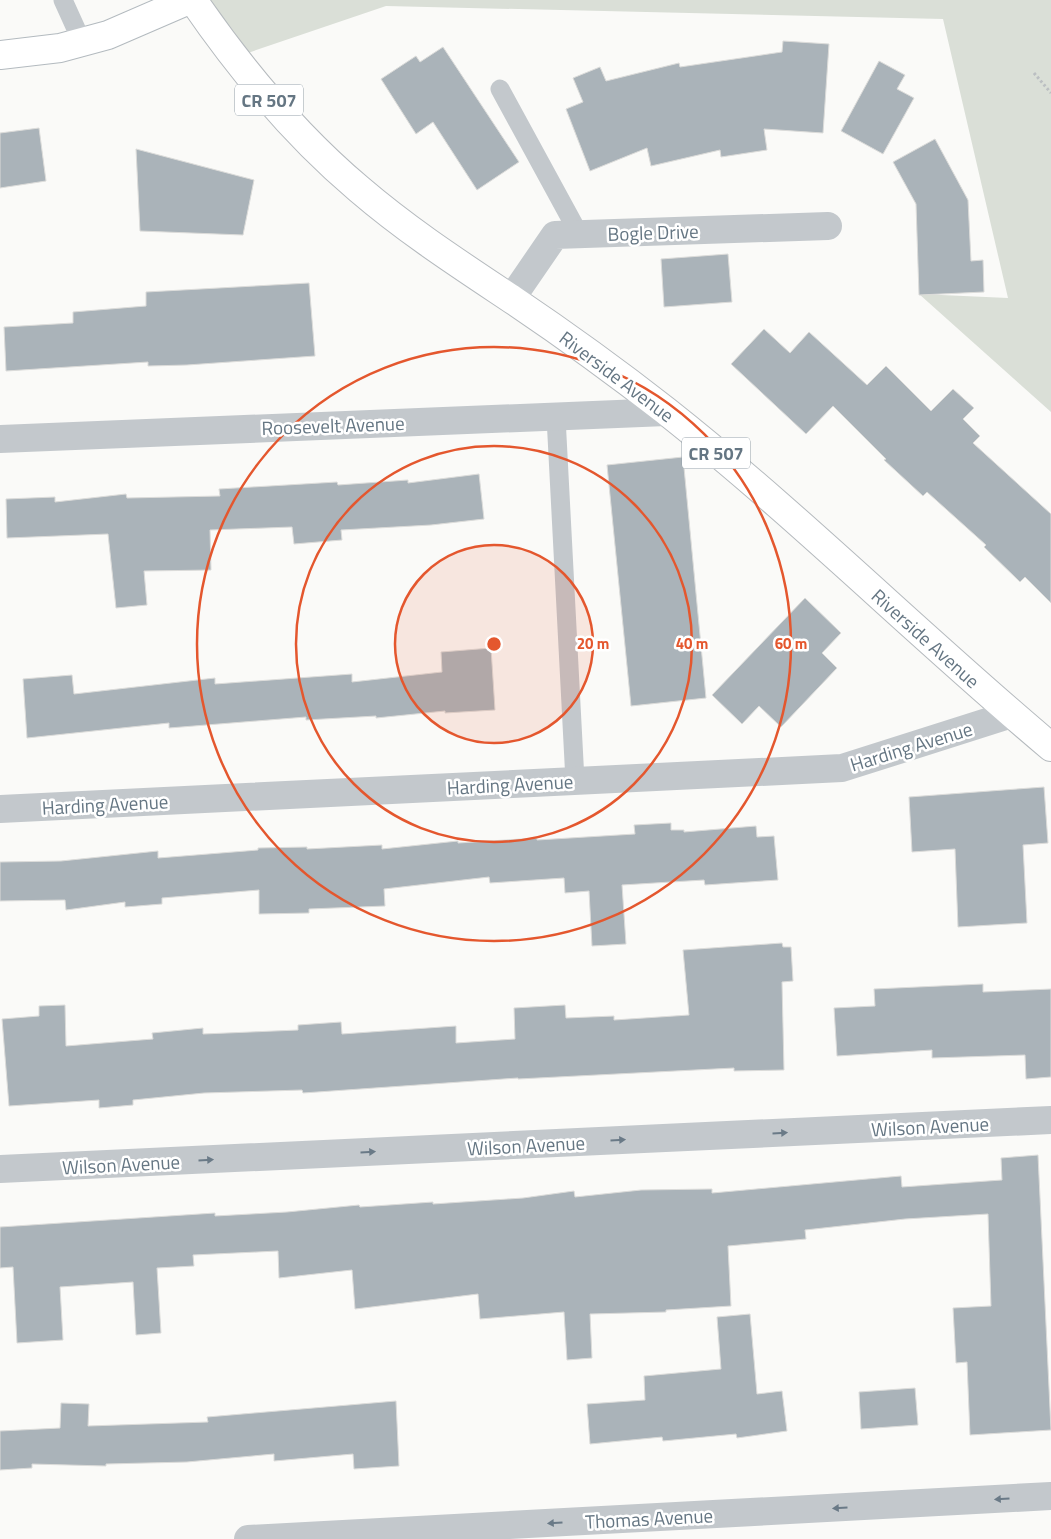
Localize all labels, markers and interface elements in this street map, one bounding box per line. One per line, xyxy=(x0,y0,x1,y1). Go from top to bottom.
road number: CR 507 xyxy=(235,84,303,116)
street label: Bogle Drive xyxy=(607,216,699,248)
street label: Riverside Avenue xyxy=(553,323,681,429)
street label: Roosevelt Avenue xyxy=(261,408,405,442)
road number: CR 507 xyxy=(682,438,750,468)
street label: Riverside Avenue xyxy=(865,581,987,695)
text: 20 m xyxy=(577,632,609,655)
text: 40 m xyxy=(676,632,708,655)
text: 60 m xyxy=(775,632,807,655)
centre of rings xyxy=(485,635,503,653)
street label: Harding Avenue xyxy=(846,714,976,778)
street label: Harding Avenue xyxy=(446,766,574,802)
street label: Harding Avenue xyxy=(41,786,169,822)
street label: Wilson Avenue xyxy=(870,1108,990,1144)
street label: Wilson Avenue xyxy=(466,1127,586,1163)
one-way arrow xyxy=(773,1128,789,1136)
one-way arrow xyxy=(610,1136,626,1144)
street label: Wilson Avenue xyxy=(61,1146,181,1182)
one-way arrow xyxy=(361,1148,377,1156)
one-way arrow xyxy=(198,1155,214,1163)
one-way arrow xyxy=(994,1495,1010,1503)
street label: Thomas Avenue xyxy=(584,1500,714,1536)
one-way arrow xyxy=(832,1504,848,1512)
one-way arrow xyxy=(547,1519,563,1527)

